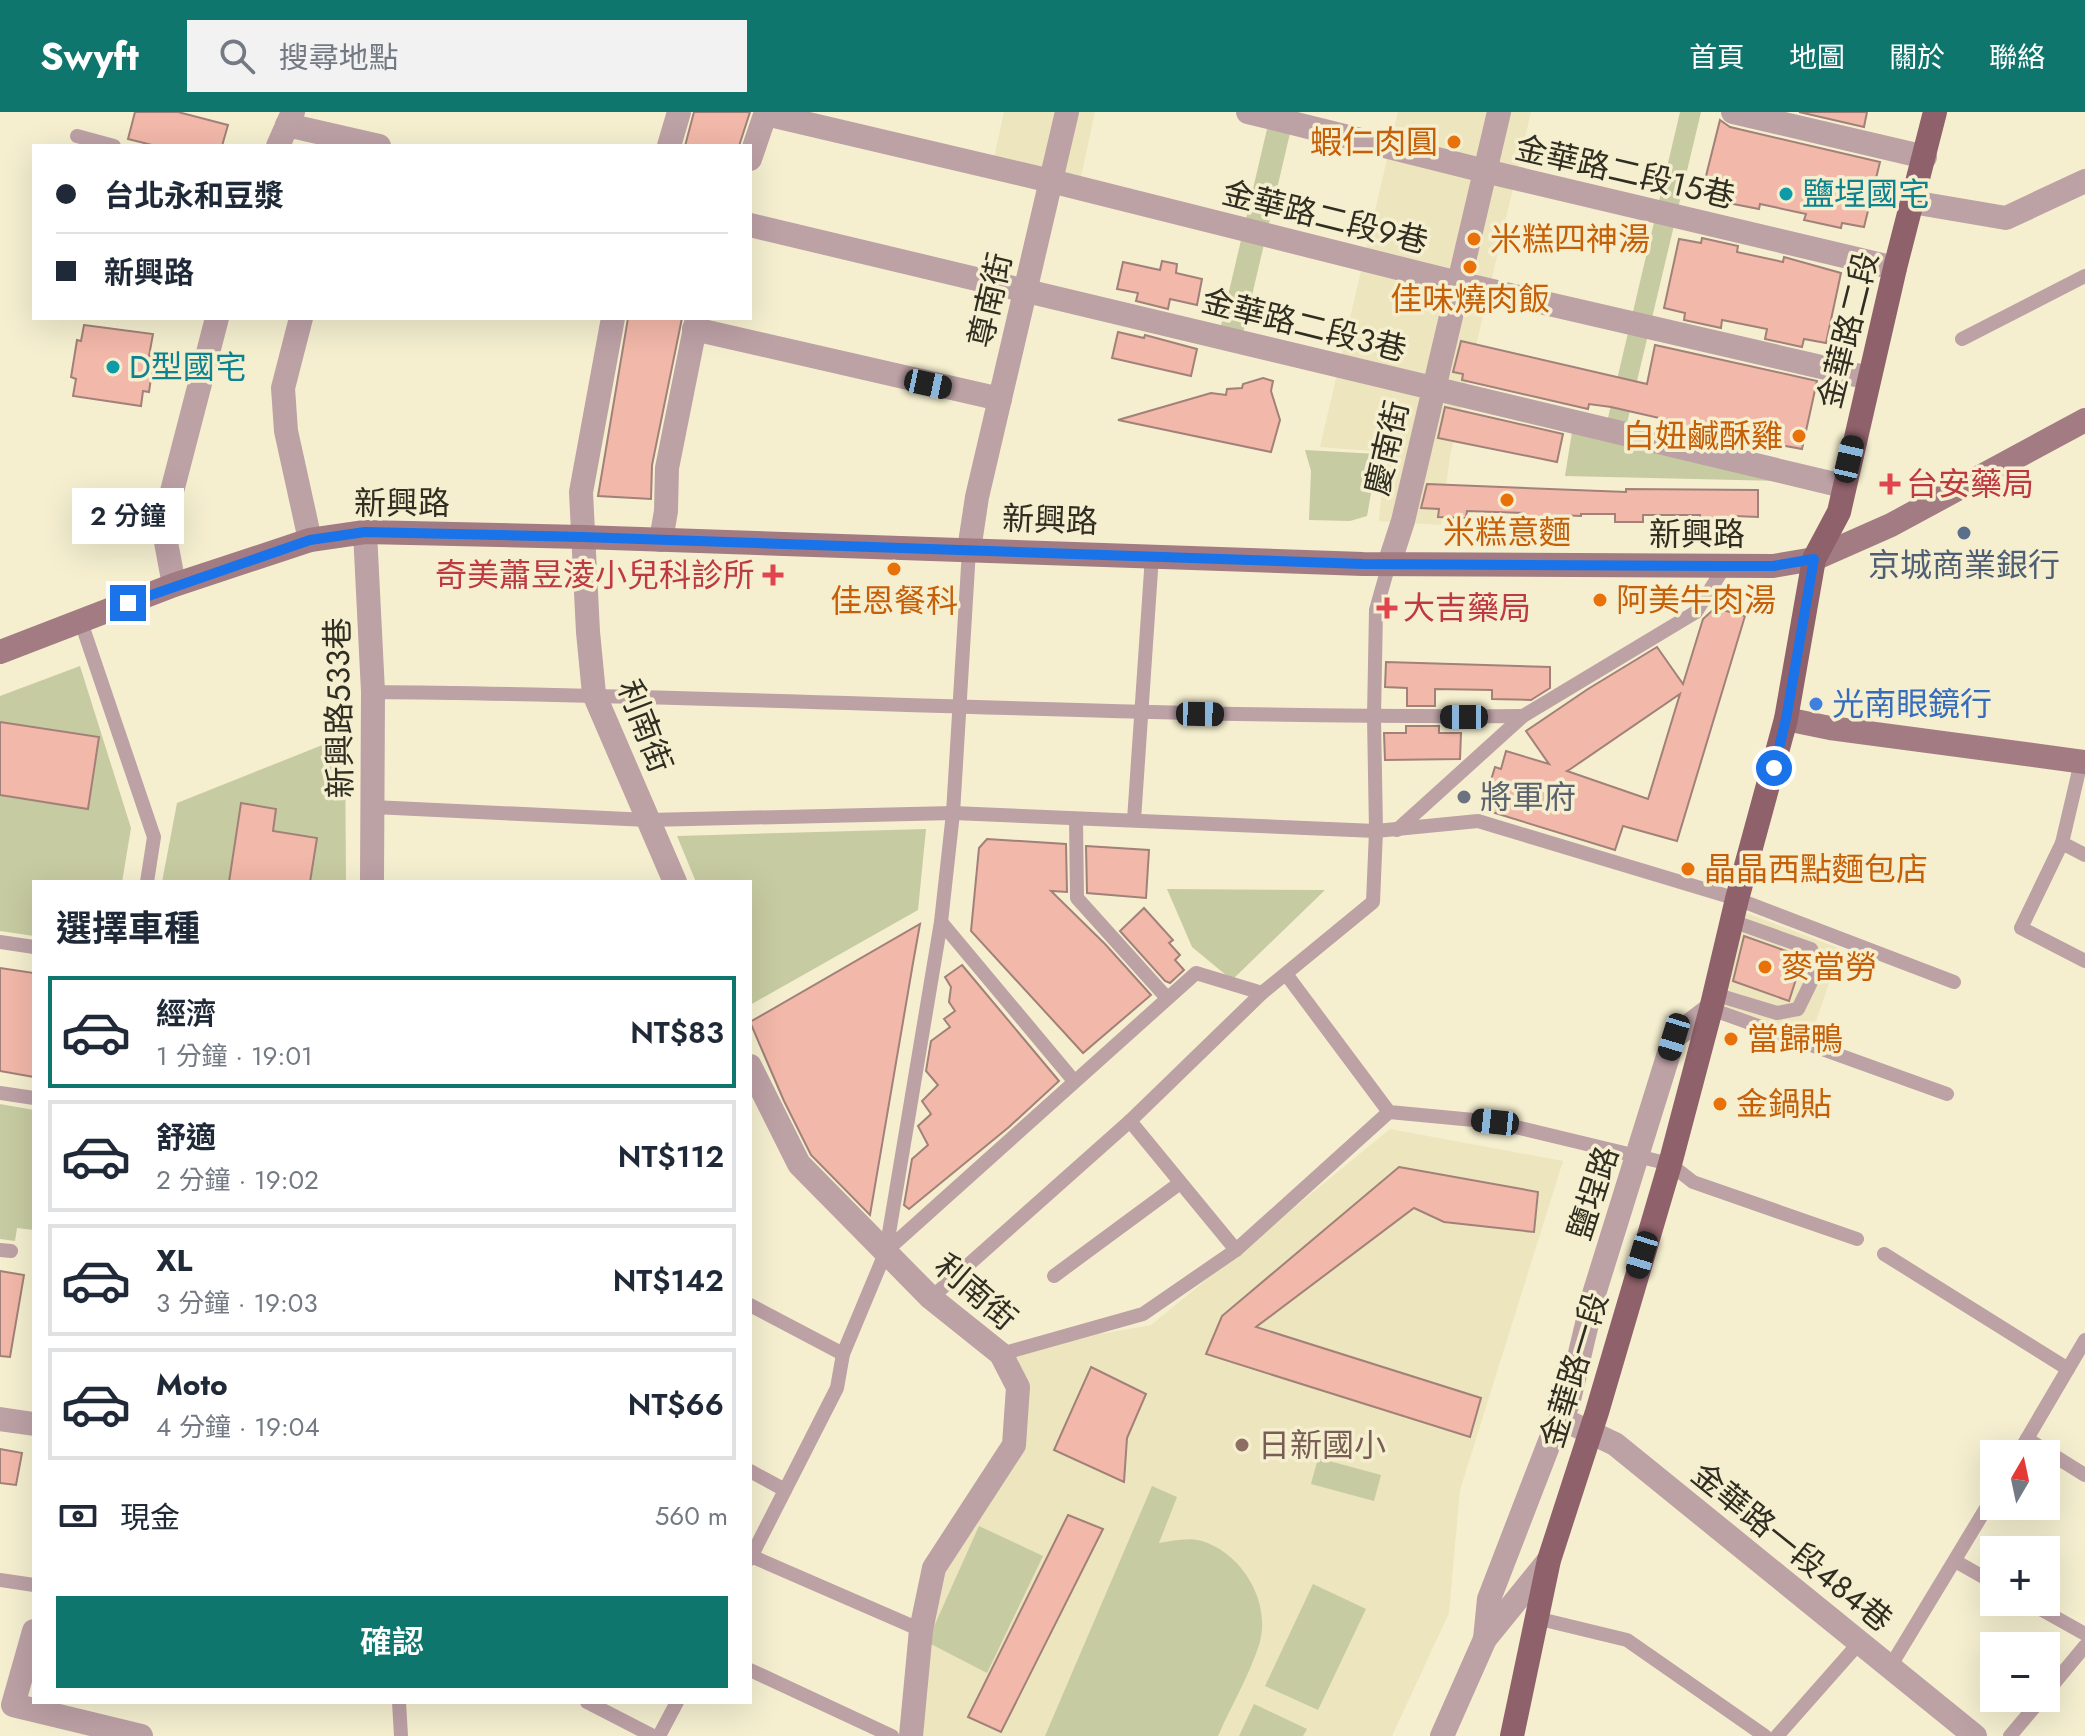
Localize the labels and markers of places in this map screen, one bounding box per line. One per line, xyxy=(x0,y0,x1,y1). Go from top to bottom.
place label: 蝦仁肉圓 xyxy=(1310,119,1438,165)
marker: 蝦仁肉圓 xyxy=(1445,133,1463,151)
place label: 鹽埕國宅 xyxy=(1802,171,1930,217)
marker: 鹽埕國宅 xyxy=(1777,185,1795,203)
place label: 米糕四神湯 xyxy=(1490,216,1650,262)
marker: 米糕四神湯 xyxy=(1465,230,1483,248)
marker: 佳味燒肉飯 xyxy=(1461,258,1479,276)
place label: 佳味燒肉飯 xyxy=(1390,276,1550,322)
place label: D型國宅 xyxy=(129,344,247,390)
marker: D型國宅 xyxy=(104,358,122,376)
place label: 白妞鹹酥雞 xyxy=(1623,413,1783,459)
marker: 白妞鹹酥雞 xyxy=(1790,427,1808,445)
place label: 台安藥局 xyxy=(1906,461,2034,507)
marker: 台安藥局 xyxy=(1881,475,1899,493)
marker: 米糕意麵 xyxy=(1498,491,1516,509)
place label: 米糕意麵 xyxy=(1443,509,1571,555)
marker: 京城商業銀行 xyxy=(1955,524,1973,542)
place label: 京城商業銀行 xyxy=(1868,542,2060,588)
place label: 奇美蕭昱淩小兒科診所 xyxy=(435,552,755,598)
marker: 佳恩餐科 xyxy=(885,560,903,578)
marker: 奇美蕭昱淩小兒科診所 xyxy=(762,564,784,586)
place label: 阿美牛肉湯 xyxy=(1616,577,1776,623)
place label: 佳恩餐科 xyxy=(830,578,958,624)
place label: 大吉藥局 xyxy=(1403,585,1531,631)
marker: 阿美牛肉湯 xyxy=(1591,591,1609,609)
marker: 大吉藥局 xyxy=(1378,599,1396,617)
place label: 光南眼鏡行 xyxy=(1832,681,1992,727)
marker: 光南眼鏡行 xyxy=(1807,695,1825,713)
place label: 將軍府 xyxy=(1480,774,1576,820)
marker: 將軍府 xyxy=(1455,788,1473,806)
place label: 晶晶西點麵包店 xyxy=(1704,846,1928,892)
marker: 晶晶西點麵包店 xyxy=(1679,860,1697,878)
place label: 麥當勞 xyxy=(1781,944,1877,990)
marker: 麥當勞 xyxy=(1756,958,1774,976)
place label: 當歸鴨 xyxy=(1747,1016,1843,1062)
marker: 當歸鴨 xyxy=(1722,1030,1740,1048)
place label: 金鍋貼 xyxy=(1736,1081,1832,1127)
marker: 金鍋貼 xyxy=(1711,1095,1729,1113)
place label: 日新國小 xyxy=(1258,1422,1386,1468)
marker: 日新國小 xyxy=(1233,1436,1251,1454)

